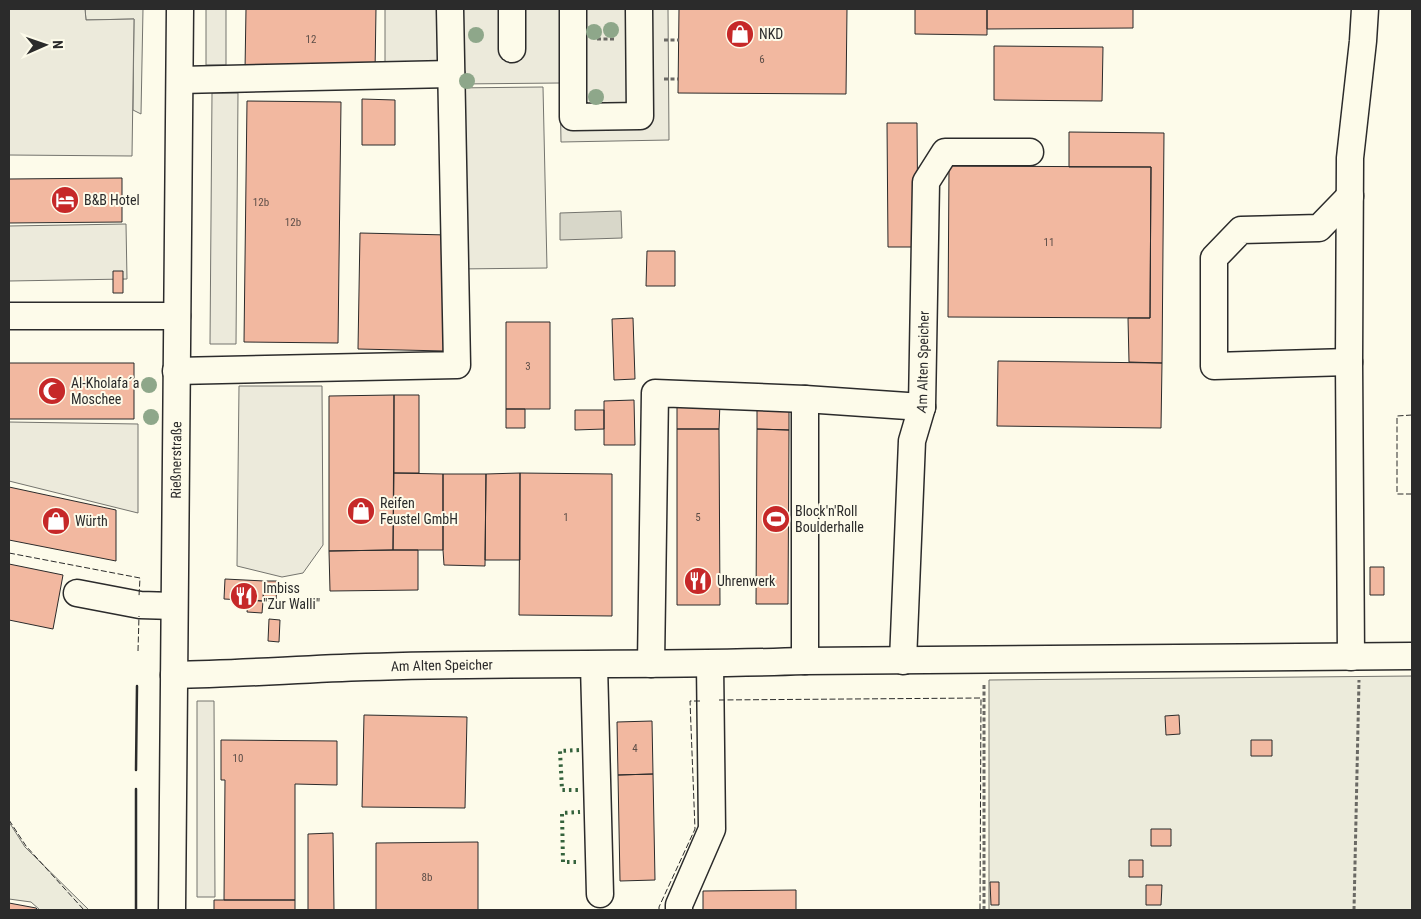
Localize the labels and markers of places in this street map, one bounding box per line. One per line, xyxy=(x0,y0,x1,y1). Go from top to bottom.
shop icon: NKD xyxy=(725,19,755,49)
place label: NKD xyxy=(759,26,783,42)
hotel icon: B&B Hotel xyxy=(50,185,80,215)
place label: B&B Hotel xyxy=(84,192,140,208)
place label: Al-Kholafa´a Moschee xyxy=(71,375,139,407)
mosque icon: Al-Kholafa´a Moschee xyxy=(37,376,67,406)
place label: Reifen Feustel GmbH xyxy=(380,495,458,527)
shop icon: Reifen Feustel GmbH xyxy=(346,496,376,526)
place label: Block'n'Roll Boulderhalle xyxy=(795,503,864,535)
sports icon: Block'n'Roll Boulderhalle xyxy=(761,504,791,534)
shop icon: Würth xyxy=(41,506,71,536)
place label: Würth xyxy=(75,513,108,529)
restaurant icon: Uhrenwerk xyxy=(683,566,713,596)
place label: Uhrenwerk xyxy=(717,573,776,589)
place label: Imbiss "Zur Walli" xyxy=(263,580,320,612)
restaurant icon: Imbiss "Zur Walli" xyxy=(229,581,259,611)

